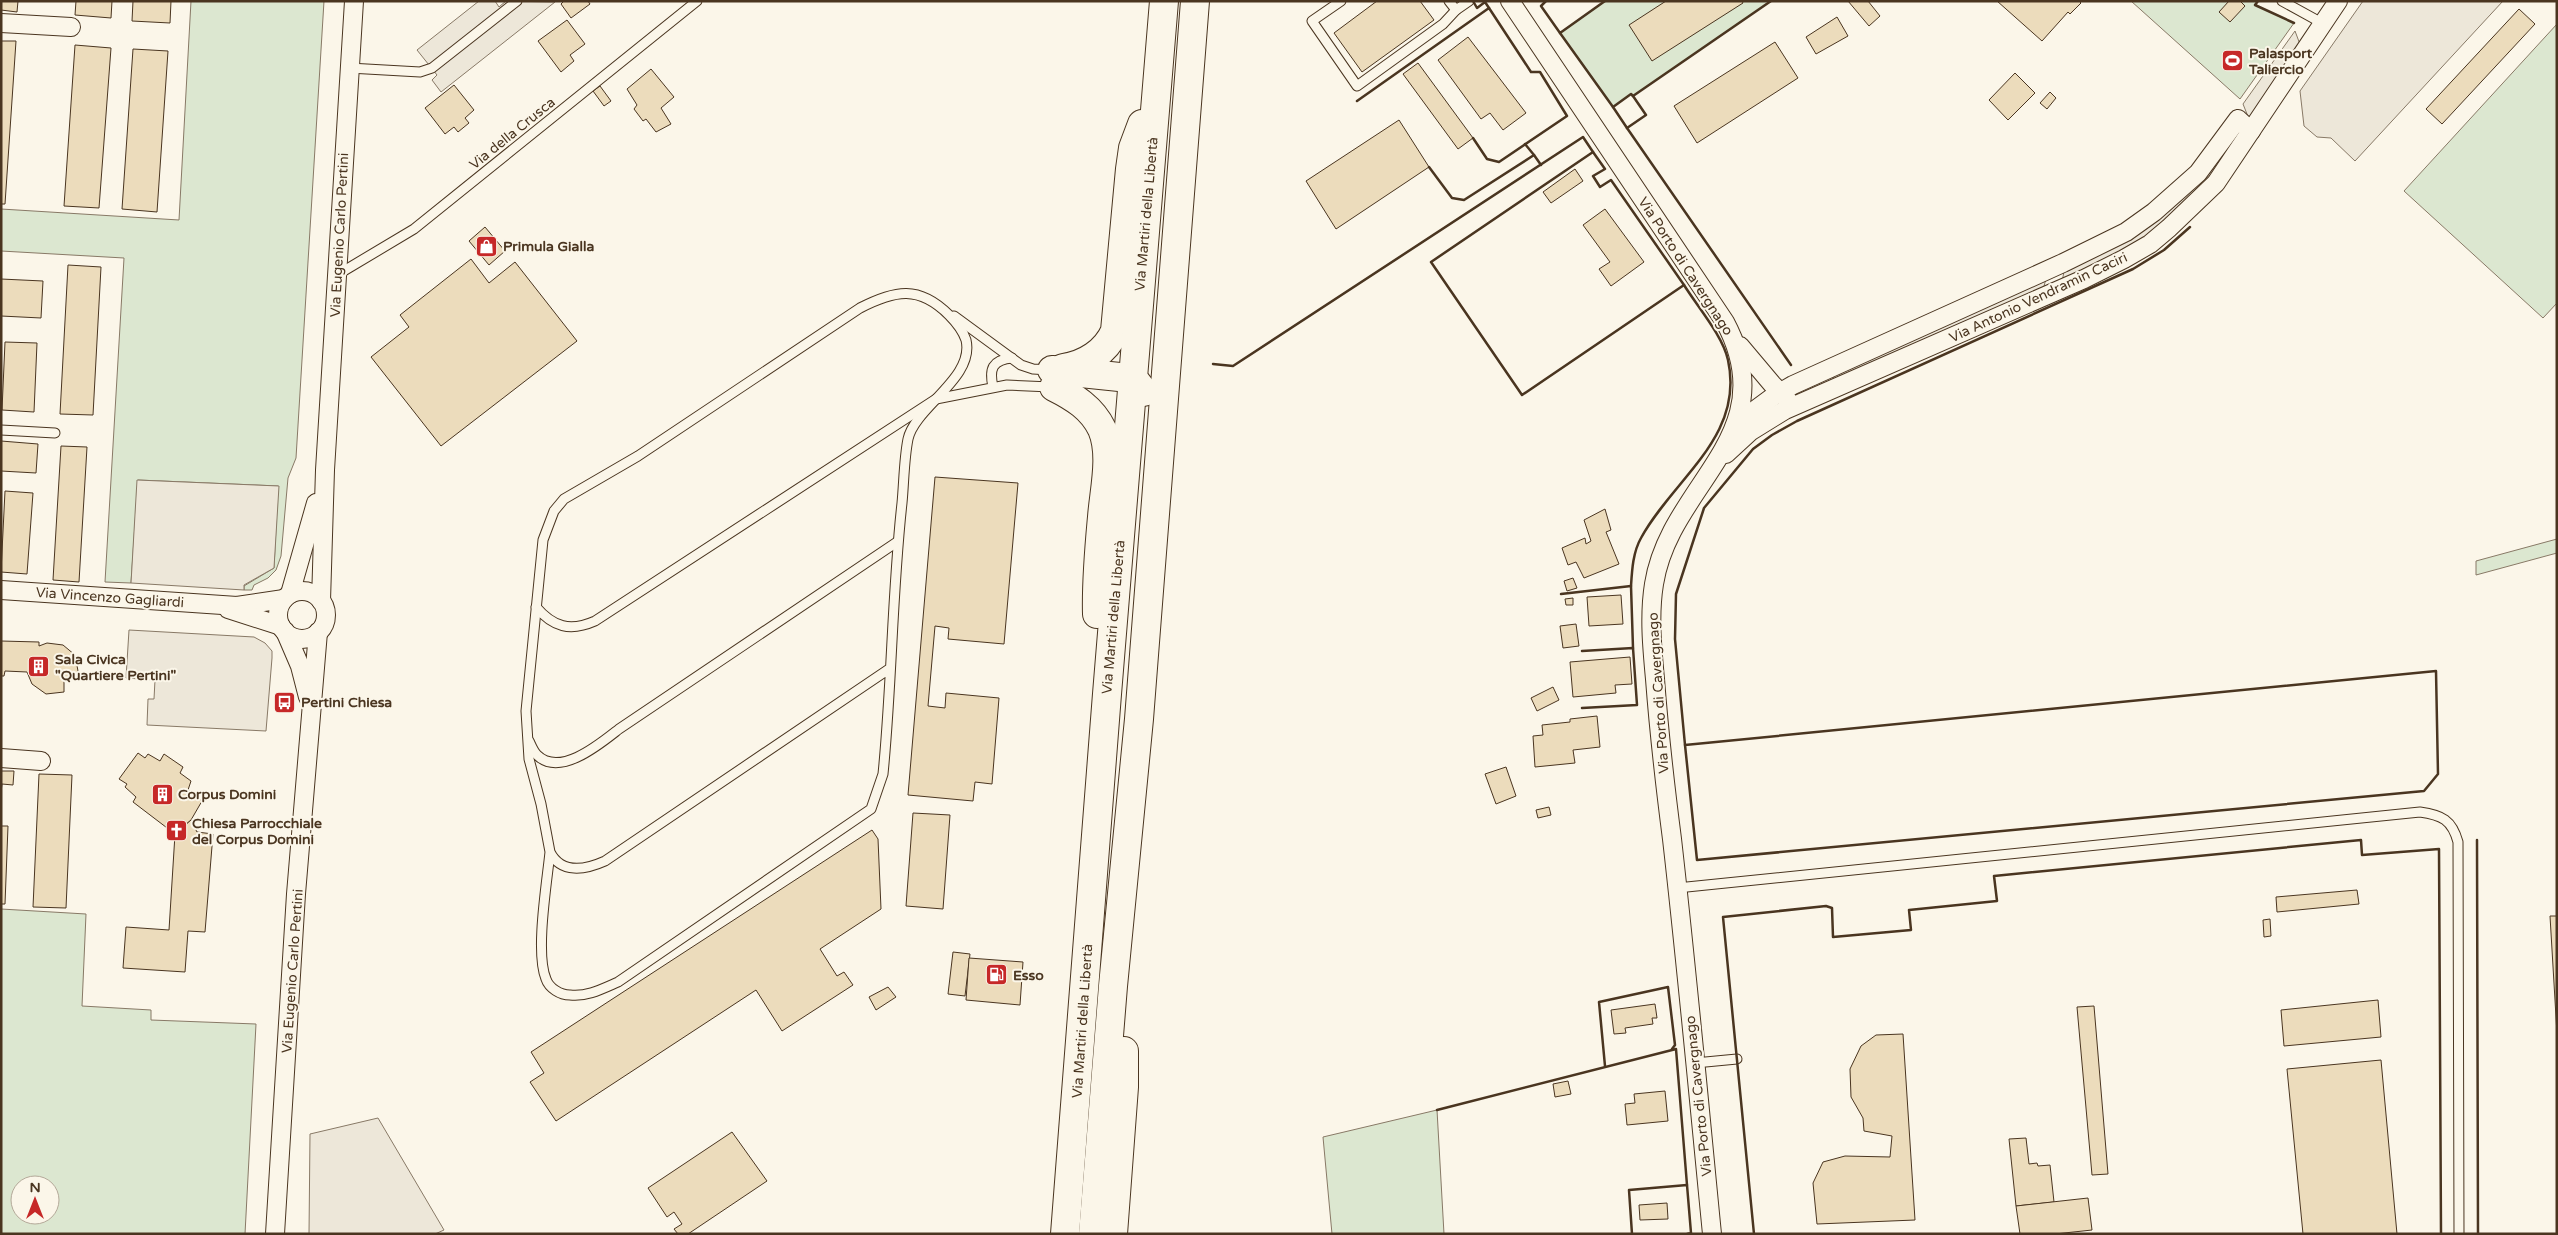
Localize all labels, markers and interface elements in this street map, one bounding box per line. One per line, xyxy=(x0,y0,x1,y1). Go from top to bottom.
place label: Palasport Taliercio xyxy=(2248,45,2313,78)
sports icon: Palasport Taliercio xyxy=(2221,49,2245,73)
street label: Via della Crusca xyxy=(466,94,559,173)
street label: Via Martiri della Libertà xyxy=(1131,136,1162,292)
street label: Via Eugenio Carlo Pertini xyxy=(327,152,352,318)
street label: Via Porto di Cavergnago xyxy=(1634,194,1737,339)
shop icon: Primula Gialla xyxy=(475,234,499,258)
place label: Primula Gialla xyxy=(503,238,594,255)
street label: Via Antonio Vendramin Caciri xyxy=(1946,249,2130,346)
street label: Via Martiri della Libertà xyxy=(1098,539,1129,695)
street label: Via Vincenzo Gagliardi xyxy=(35,584,185,611)
street label: Via Porto di Cavergnago xyxy=(1644,612,1673,774)
place label: Sala Civica "Quartiere Pertini" xyxy=(55,651,177,684)
building icon: Sala Civica "Quartiere Pertini" xyxy=(27,655,51,679)
bus stop icon: Pertini Chiesa xyxy=(273,690,297,714)
place label: Pertini Chiesa xyxy=(301,694,392,711)
building icon: Corpus Domini xyxy=(150,782,174,806)
place label: Corpus Domini xyxy=(178,786,276,803)
place label: Chiesa Parrocchiale del Corpus Domini xyxy=(192,815,322,848)
church icon: Chiesa Parrocchiale del Corpus Domini xyxy=(164,819,188,843)
street label: Via Eugenio Carlo Pertini xyxy=(278,888,307,1054)
street label: Via Martiri della Libertà xyxy=(1069,943,1096,1099)
fuel station icon: Esso xyxy=(985,963,1009,987)
place label: Esso xyxy=(1013,967,1044,984)
street label: Via Porto di Cavergnago xyxy=(1682,1015,1715,1177)
north arrow xyxy=(10,1175,60,1225)
text: N xyxy=(29,1179,41,1196)

